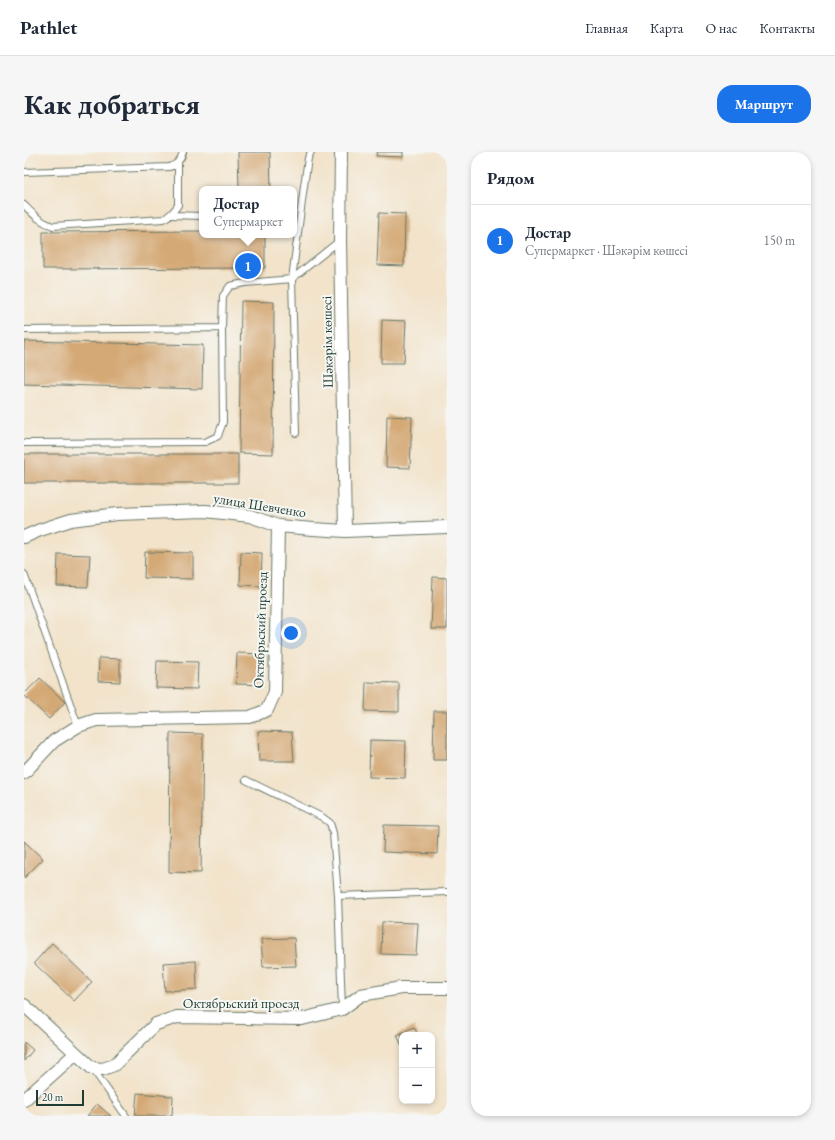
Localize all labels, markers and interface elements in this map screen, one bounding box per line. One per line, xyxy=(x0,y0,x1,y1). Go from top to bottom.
text: Pathlet xyxy=(20,15,77,40)
text: Главная xyxy=(585,19,628,37)
text: Карта xyxy=(650,19,683,37)
text: О нас xyxy=(705,19,737,37)
text: Контакты xyxy=(759,19,815,37)
button: Маршрут xyxy=(717,85,811,123)
text: Как добраться xyxy=(24,86,200,122)
text: Рядом xyxy=(487,167,535,189)
popup xyxy=(199,186,297,238)
text: Достар xyxy=(213,194,259,213)
text: Супермаркет xyxy=(213,213,283,230)
text: Достар xyxy=(525,223,571,242)
text: 1 xyxy=(497,232,503,249)
text: 150 m xyxy=(764,232,795,249)
text: Супермаркет · Шәкәрім көшесі xyxy=(525,242,688,259)
pin: 1 xyxy=(235,251,261,281)
street label: Шәкәрім көшесі xyxy=(317,295,337,388)
street label: улица Шевченко xyxy=(212,489,308,521)
street label: Октябрьский проезд xyxy=(249,571,271,689)
your location xyxy=(281,623,301,643)
street label: Октябрьский проезд xyxy=(183,994,300,1012)
map controls xyxy=(399,1032,435,1104)
button: + xyxy=(399,1032,435,1068)
button: − xyxy=(399,1068,435,1104)
scale bar xyxy=(36,1088,84,1107)
text: 20 m xyxy=(42,1090,63,1104)

